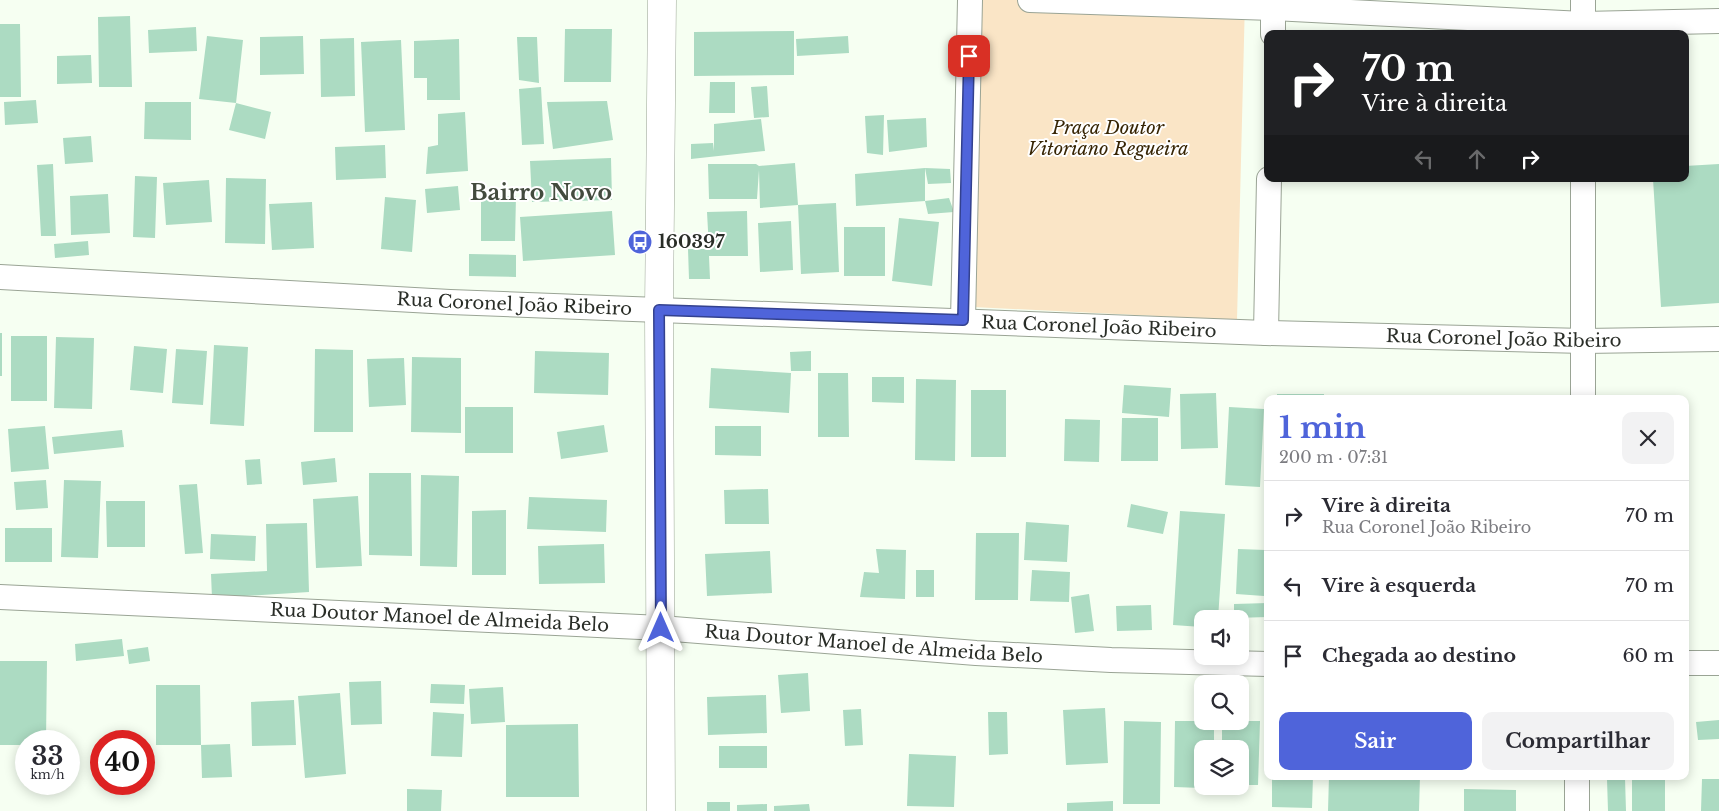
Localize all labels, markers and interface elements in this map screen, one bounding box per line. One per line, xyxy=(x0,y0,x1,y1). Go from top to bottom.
pin xyxy=(948,35,990,77)
icon: arrive xyxy=(955,42,983,70)
text: 70 m xyxy=(1362,47,1455,90)
icon: right xyxy=(1279,50,1344,115)
text: Vire à direita xyxy=(1362,90,1507,117)
park label: Praça Doutor Vitoriano Regueira xyxy=(1028,117,1188,160)
icon: left xyxy=(1410,145,1438,173)
icon: ahead xyxy=(1463,145,1491,173)
icon: right xyxy=(1516,145,1544,173)
district label: Bairro Novo xyxy=(470,179,612,206)
bus stop icon: 160397 xyxy=(627,229,653,255)
place label: 160397 xyxy=(658,231,725,253)
street label: Rua Coronel João Ribeiro xyxy=(396,288,632,320)
street label: Rua Coronel João Ribeiro xyxy=(981,311,1217,342)
street label: Rua Coronel João Ribeiro xyxy=(1386,325,1621,352)
text: 1 min xyxy=(1279,409,1366,446)
button: close xyxy=(1622,412,1674,464)
text: 200 m · 07:31 xyxy=(1279,447,1388,467)
text: Vire à direita xyxy=(1322,494,1451,517)
icon: right xyxy=(1279,502,1307,530)
text: 70 m xyxy=(1625,504,1674,527)
text: Rua Coronel João Ribeiro xyxy=(1322,517,1531,537)
icon: left xyxy=(1279,572,1307,600)
text: Vire à esquerda xyxy=(1322,574,1476,597)
text: 70 m xyxy=(1625,574,1674,597)
street label: Rua Doutor Manoel de Almeida Belo xyxy=(269,599,610,637)
position arrow xyxy=(634,601,686,653)
map controls xyxy=(1194,610,1249,795)
button: sound xyxy=(1194,610,1249,665)
street label: Rua Doutor Manoel de Almeida Belo xyxy=(704,620,1043,667)
icon: arrive xyxy=(1279,642,1307,670)
text: Chegada ao destino xyxy=(1322,644,1516,667)
text: 60 m xyxy=(1622,644,1674,667)
button: search xyxy=(1194,675,1249,730)
button: Sair xyxy=(1279,712,1472,770)
button: Compartilhar xyxy=(1482,712,1674,770)
speed limit sign: 40 xyxy=(90,730,155,795)
button: layers xyxy=(1194,740,1249,795)
text: 33 xyxy=(32,741,63,772)
text: km/h xyxy=(30,767,65,782)

